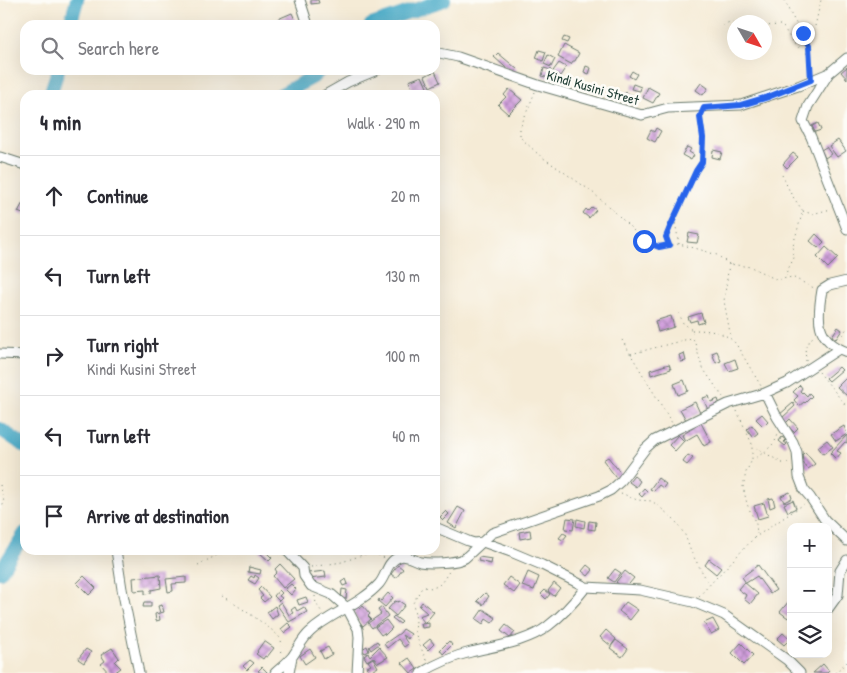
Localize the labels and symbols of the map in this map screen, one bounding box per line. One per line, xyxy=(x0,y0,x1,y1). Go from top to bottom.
north arrow xyxy=(727,15,772,60)
route end xyxy=(792,22,815,45)
street label: Kindi Kusini Street xyxy=(545,65,642,109)
route start xyxy=(633,230,656,253)

